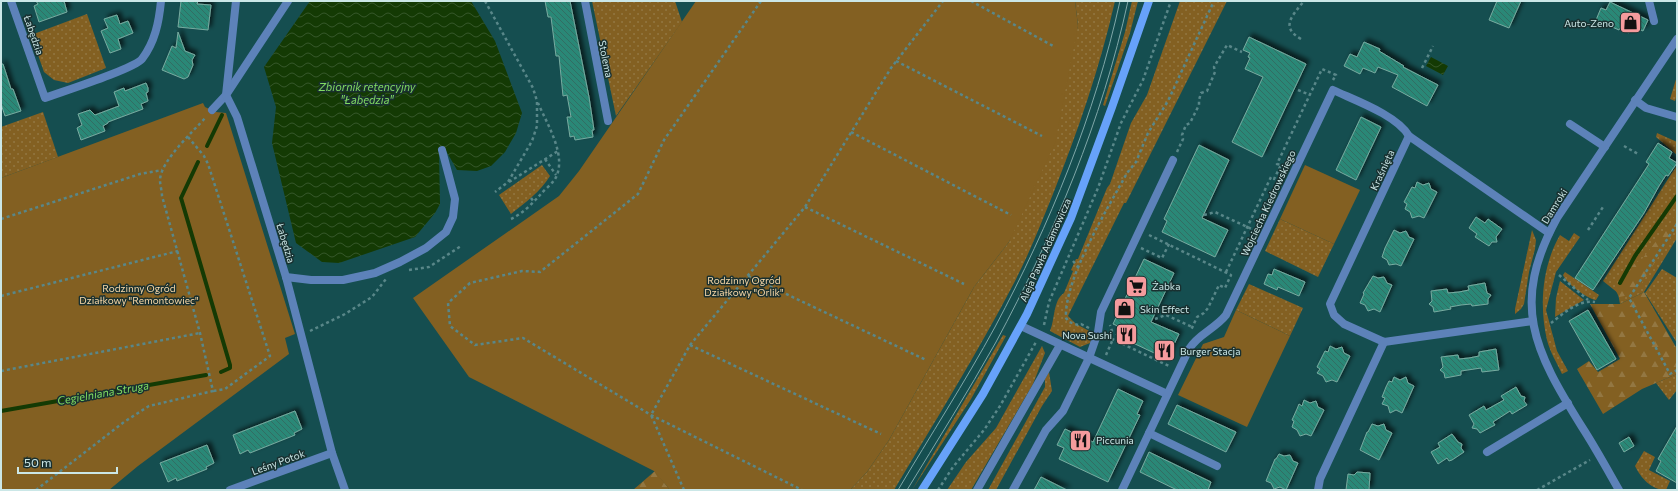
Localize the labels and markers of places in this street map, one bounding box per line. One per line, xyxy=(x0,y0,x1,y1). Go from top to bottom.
shop icon: Auto-Zeno xyxy=(1617,10,1643,36)
place label: Auto-Zeno xyxy=(1564,17,1614,29)
supermarket icon: Żabka xyxy=(1123,273,1149,299)
place label: Żabka xyxy=(1152,280,1181,292)
shop icon: Skin Effect xyxy=(1112,296,1138,322)
place label: Skin Effect xyxy=(1140,303,1189,315)
restaurant icon: Nova Sushi xyxy=(1114,322,1140,348)
place label: Nova Sushi xyxy=(1062,329,1112,341)
restaurant icon: Burger Stacja xyxy=(1151,338,1177,364)
place label: Burger Stacja xyxy=(1180,345,1240,357)
restaurant icon: Piccunia xyxy=(1067,427,1093,453)
place label: Piccunia xyxy=(1096,434,1134,446)

